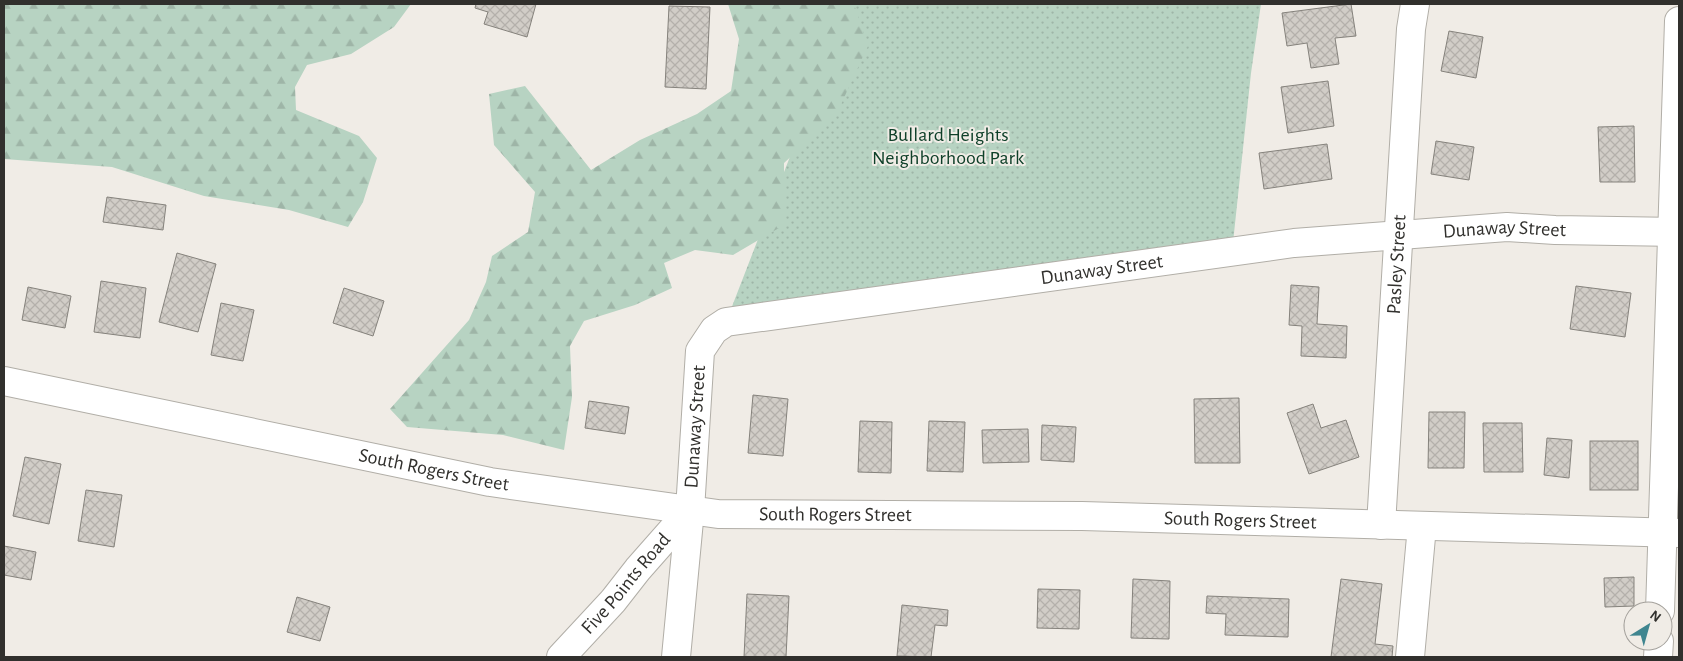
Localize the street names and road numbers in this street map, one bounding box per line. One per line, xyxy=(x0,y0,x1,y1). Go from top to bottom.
street label: Pasley Street xyxy=(1384,213,1410,315)
street label: Dunaway Street xyxy=(1442,217,1567,242)
street label: Dunaway Street xyxy=(1039,251,1165,288)
street label: Dunaway Street xyxy=(681,364,709,489)
street label: South Rogers Street xyxy=(357,445,511,495)
street label: South Rogers Street xyxy=(759,504,912,525)
street label: South Rogers Street xyxy=(1164,508,1318,533)
street label: Five Points Road xyxy=(578,529,674,638)

